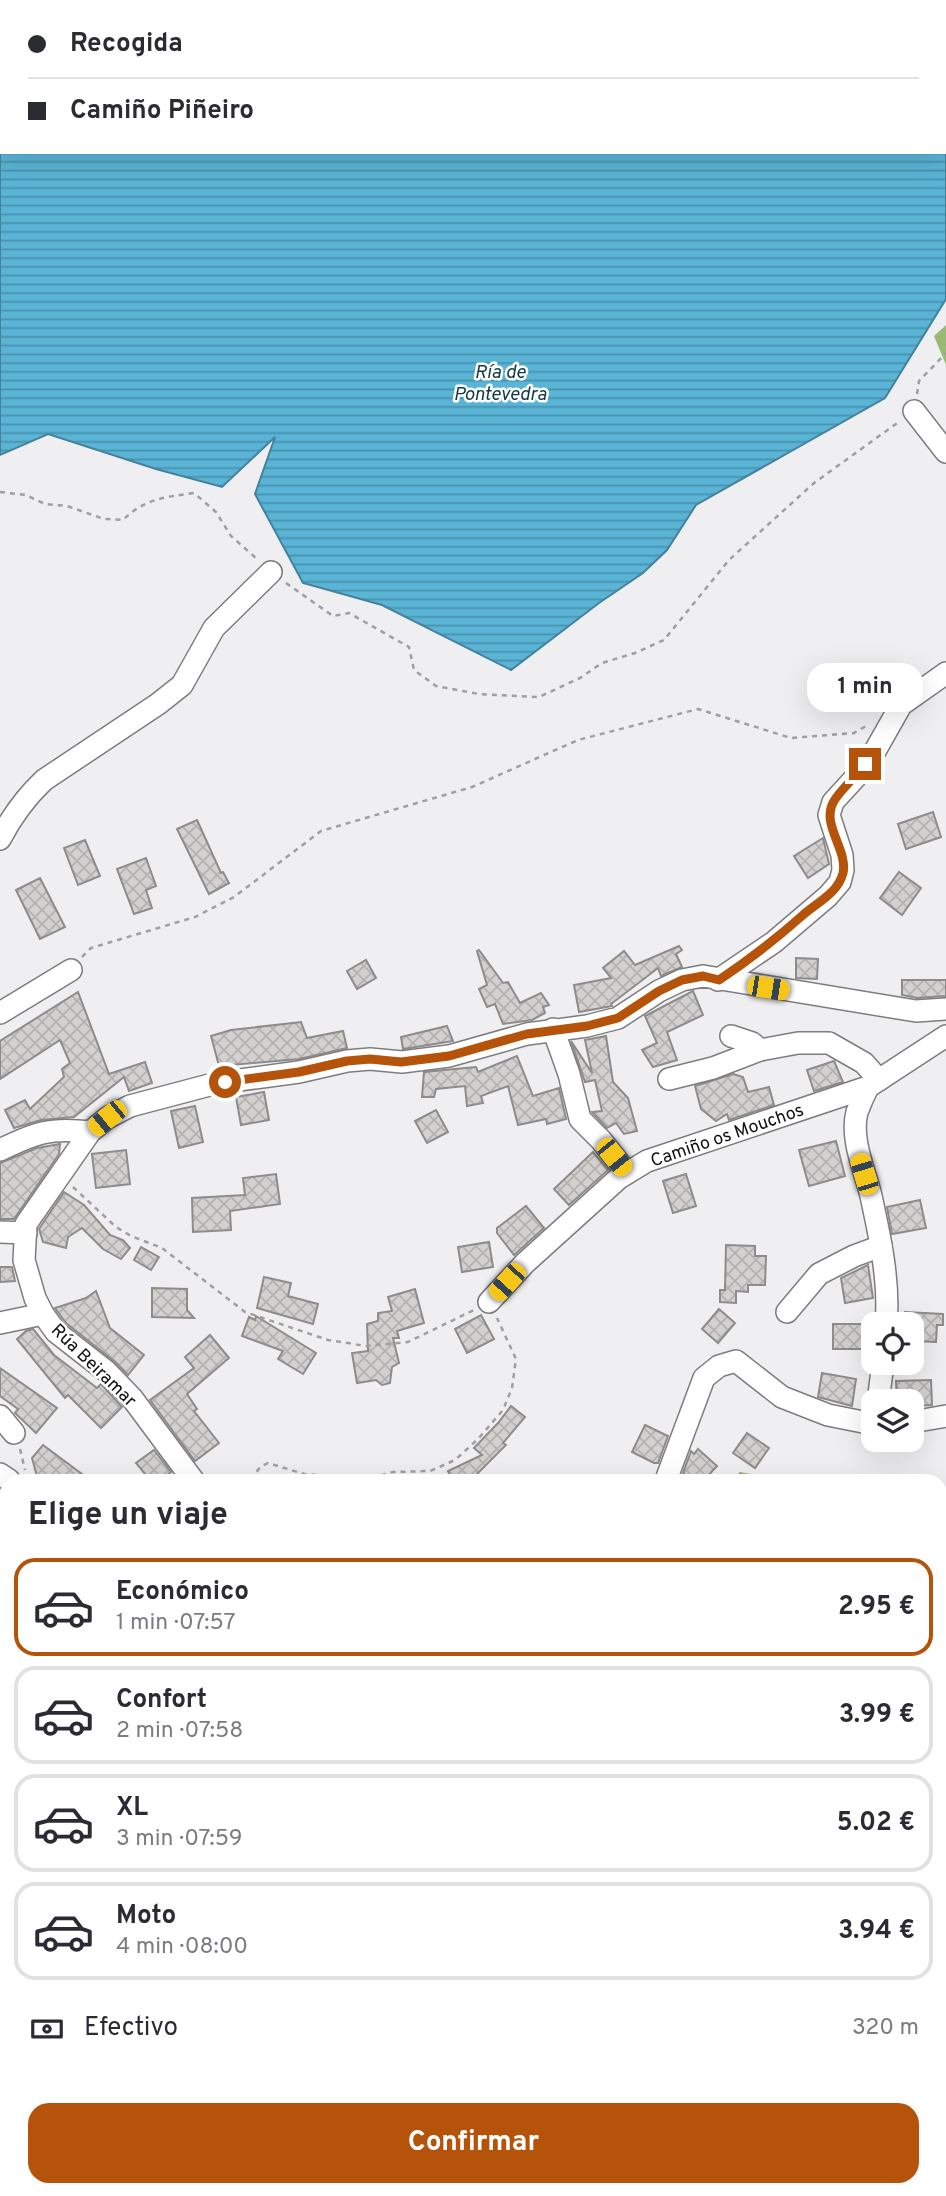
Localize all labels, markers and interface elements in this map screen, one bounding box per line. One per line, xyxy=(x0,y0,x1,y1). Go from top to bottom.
text: Recogida xyxy=(70,28,183,61)
text: Camiño Piñeiro xyxy=(70,95,254,128)
water label: Ría de Pontevedra xyxy=(453,361,547,407)
callout: 1 min xyxy=(807,662,923,712)
text: 1 min xyxy=(837,673,893,702)
route end xyxy=(849,748,881,780)
car xyxy=(746,974,791,1002)
route start xyxy=(209,1066,241,1098)
car xyxy=(85,1097,130,1139)
street label: Camiño os Mouchos xyxy=(648,1099,807,1173)
car xyxy=(593,1134,636,1180)
car xyxy=(848,1151,881,1197)
car xyxy=(486,1259,529,1305)
map controls xyxy=(861,1312,924,1452)
button: locate xyxy=(861,1312,924,1375)
street label: Rúa Beiramar xyxy=(45,1320,141,1413)
button: layers xyxy=(861,1389,924,1452)
text: Elige un viaje xyxy=(28,1496,228,1536)
icon: car xyxy=(32,1576,95,1639)
text: Económico xyxy=(116,1576,249,1609)
text: 2.95 € xyxy=(838,1591,915,1624)
text: 1 min · 07:57 xyxy=(116,1609,235,1638)
icon: car xyxy=(32,1684,95,1747)
text: Confort xyxy=(116,1684,207,1717)
text: 3.99 € xyxy=(839,1699,915,1732)
text: 2 min · 07:58 xyxy=(116,1717,243,1746)
icon: car xyxy=(32,1792,95,1855)
text: XL xyxy=(116,1792,148,1825)
text: 5.02 € xyxy=(837,1807,915,1840)
text: 3 min · 07:59 xyxy=(116,1825,242,1854)
icon: car xyxy=(32,1900,95,1963)
text: Moto xyxy=(116,1900,176,1933)
text: 3.94 € xyxy=(838,1915,915,1948)
text: 4 min · 08:00 xyxy=(116,1933,248,1962)
icon: cash xyxy=(28,2010,66,2048)
text: Efectivo xyxy=(84,2012,178,2045)
text: 320 m xyxy=(852,2014,919,2043)
button: Confirmar xyxy=(28,2103,919,2183)

